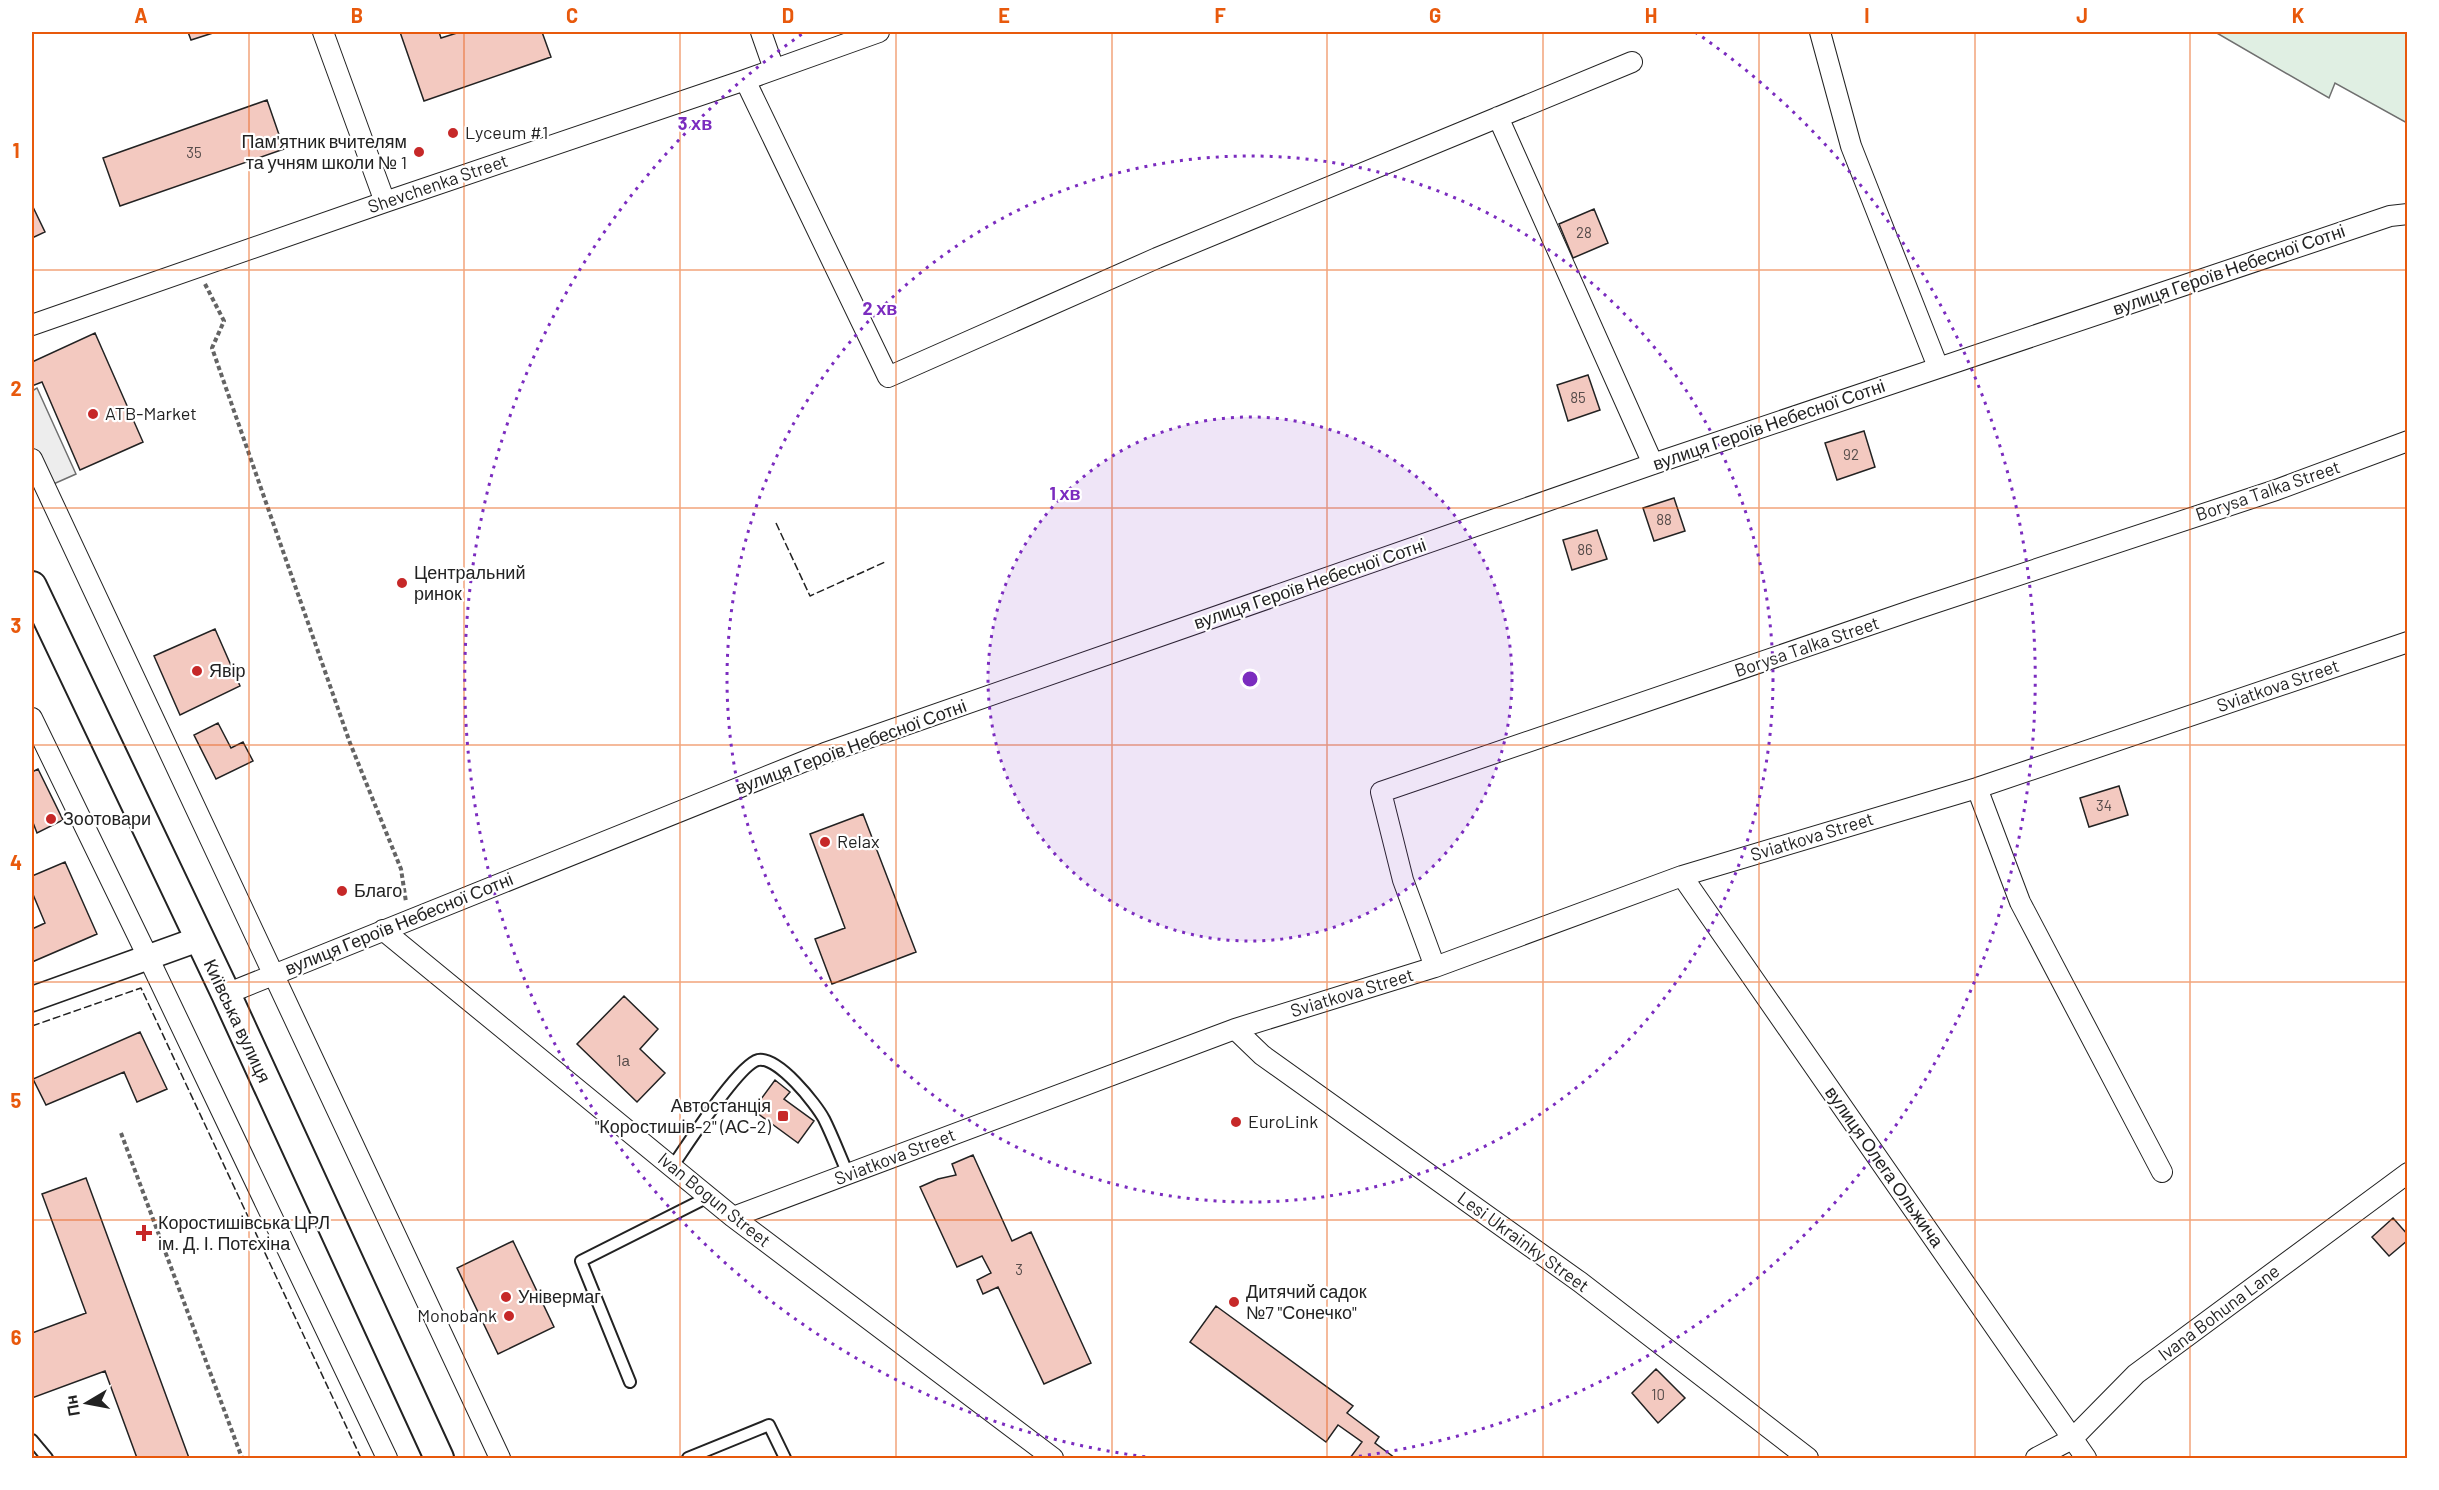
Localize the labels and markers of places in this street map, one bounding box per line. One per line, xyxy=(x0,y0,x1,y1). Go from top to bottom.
place label: Lyceum #1 xyxy=(465,121,548,143)
marker: Lyceum #1 xyxy=(446,126,460,140)
place label: Пам'ятник вчителям та учням школи № 1 xyxy=(242,130,407,173)
marker: Пам'ятник вчителям та учням школи № 1 xyxy=(412,145,426,159)
place label: ATB-Market xyxy=(105,402,197,424)
marker: ATB-Market xyxy=(86,407,100,421)
place label: Центральний ринок xyxy=(414,561,525,604)
marker: Центральний ринок xyxy=(395,576,409,590)
place label: Явір xyxy=(209,659,246,681)
marker: Явір xyxy=(190,664,204,678)
centre of rings xyxy=(1240,669,1260,689)
place label: Зоотовари xyxy=(63,807,151,829)
marker: Зоотовари xyxy=(44,812,58,826)
place label: Relax xyxy=(837,830,880,852)
marker: Relax xyxy=(818,835,832,849)
place label: Благо xyxy=(354,879,402,901)
marker: Благо xyxy=(335,884,349,898)
place label: Автостанція "Коростишів-2" (АС-2) xyxy=(595,1094,771,1137)
marker: Автостанція "Коростишів-2" (АС-2) xyxy=(776,1109,790,1123)
place label: EuroLink xyxy=(1248,1110,1318,1132)
marker: EuroLink xyxy=(1229,1115,1243,1129)
place label: Коростишівська ЦРЛ ім. Д. І. Потєхіна xyxy=(158,1211,330,1254)
marker: Коростишівська ЦРЛ ім. Д. І. Потєхіна xyxy=(135,1224,153,1242)
place label: Дитячий садок №7 "Сонечко" xyxy=(1246,1280,1367,1323)
place label: Універмаг xyxy=(518,1285,601,1307)
marker: Універмаг xyxy=(499,1290,513,1304)
marker: Дитячий садок №7 "Сонечко" xyxy=(1227,1295,1241,1309)
place label: Monobank xyxy=(417,1304,497,1326)
marker: Monobank xyxy=(502,1309,516,1323)

